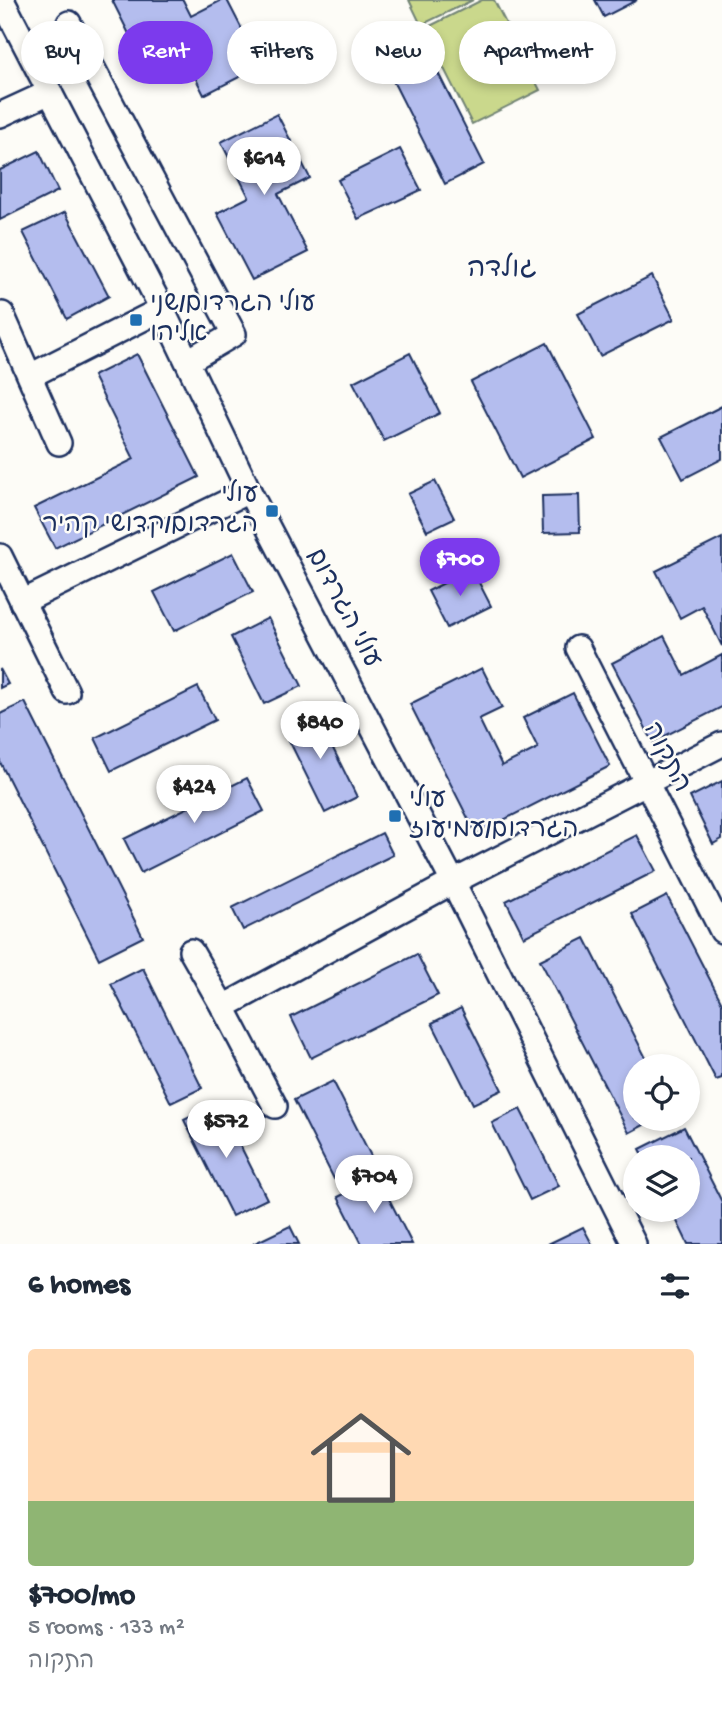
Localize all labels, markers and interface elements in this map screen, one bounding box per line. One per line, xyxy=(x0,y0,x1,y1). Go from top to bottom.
chip: Buy xyxy=(21,21,104,84)
chip: Rent xyxy=(118,21,213,84)
chip: Filters xyxy=(227,21,337,84)
chip: New xyxy=(351,21,445,84)
chip: Apartment xyxy=(459,21,616,84)
pin: $614 xyxy=(223,138,305,197)
text: $614 xyxy=(243,146,285,173)
district label: גולדה xyxy=(467,252,537,287)
place label: עולי הגרדום/שני אליהו xyxy=(150,288,316,351)
marker: עולי הגרדום/שני אליהו xyxy=(128,312,144,328)
place label: עולי הגרדום/קדושי קהיר xyxy=(42,479,258,542)
marker: עולי הגרדום/קדושי קהיר xyxy=(264,503,280,519)
pin: $700 xyxy=(419,538,501,598)
street label: עולי הגרדום xyxy=(298,543,388,674)
text: $700 xyxy=(436,547,484,574)
pin: $840 xyxy=(279,702,361,761)
text: $840 xyxy=(297,710,343,737)
street label: התקוה xyxy=(634,718,696,798)
pin: $424 xyxy=(153,766,235,825)
text: $424 xyxy=(172,774,216,801)
place label: עולי הגרדום/עמיעוז xyxy=(409,784,579,847)
marker: עולי הגרדום/עמיעוז xyxy=(387,808,403,824)
map controls xyxy=(623,1054,700,1222)
button: locate xyxy=(623,1054,700,1131)
pin: $572 xyxy=(185,1100,267,1160)
text: $572 xyxy=(203,1109,249,1136)
button: layers xyxy=(623,1145,700,1222)
pin: $704 xyxy=(333,1156,415,1215)
text: $704 xyxy=(351,1164,397,1191)
icon: filters xyxy=(656,1267,694,1305)
text: 6 homes xyxy=(28,1269,130,1304)
icon: home xyxy=(298,1395,424,1521)
text: $700/mo xyxy=(28,1580,135,1615)
text: 5 rooms · 133 m² xyxy=(28,1615,185,1642)
text: התקוה xyxy=(28,1649,94,1676)

